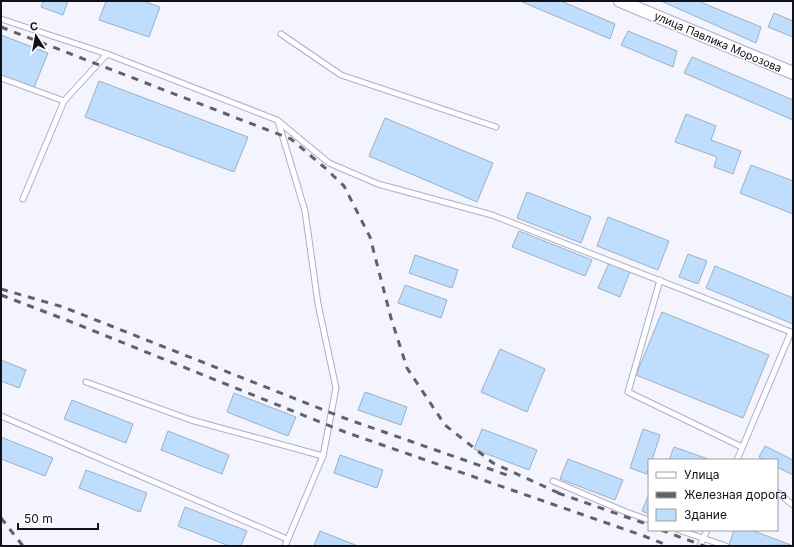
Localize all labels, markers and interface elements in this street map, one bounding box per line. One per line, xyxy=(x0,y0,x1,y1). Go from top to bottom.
street label: улица Павлика Морозова xyxy=(652,9,784,75)
north arrow xyxy=(16,16,56,56)
text: С xyxy=(29,19,39,34)
legend xyxy=(648,459,778,531)
text: Улица xyxy=(684,467,719,482)
text: Железная дорога xyxy=(684,487,787,502)
scale bar xyxy=(18,505,98,531)
text: Здание xyxy=(684,507,727,522)
text: 50 m xyxy=(24,511,53,526)

